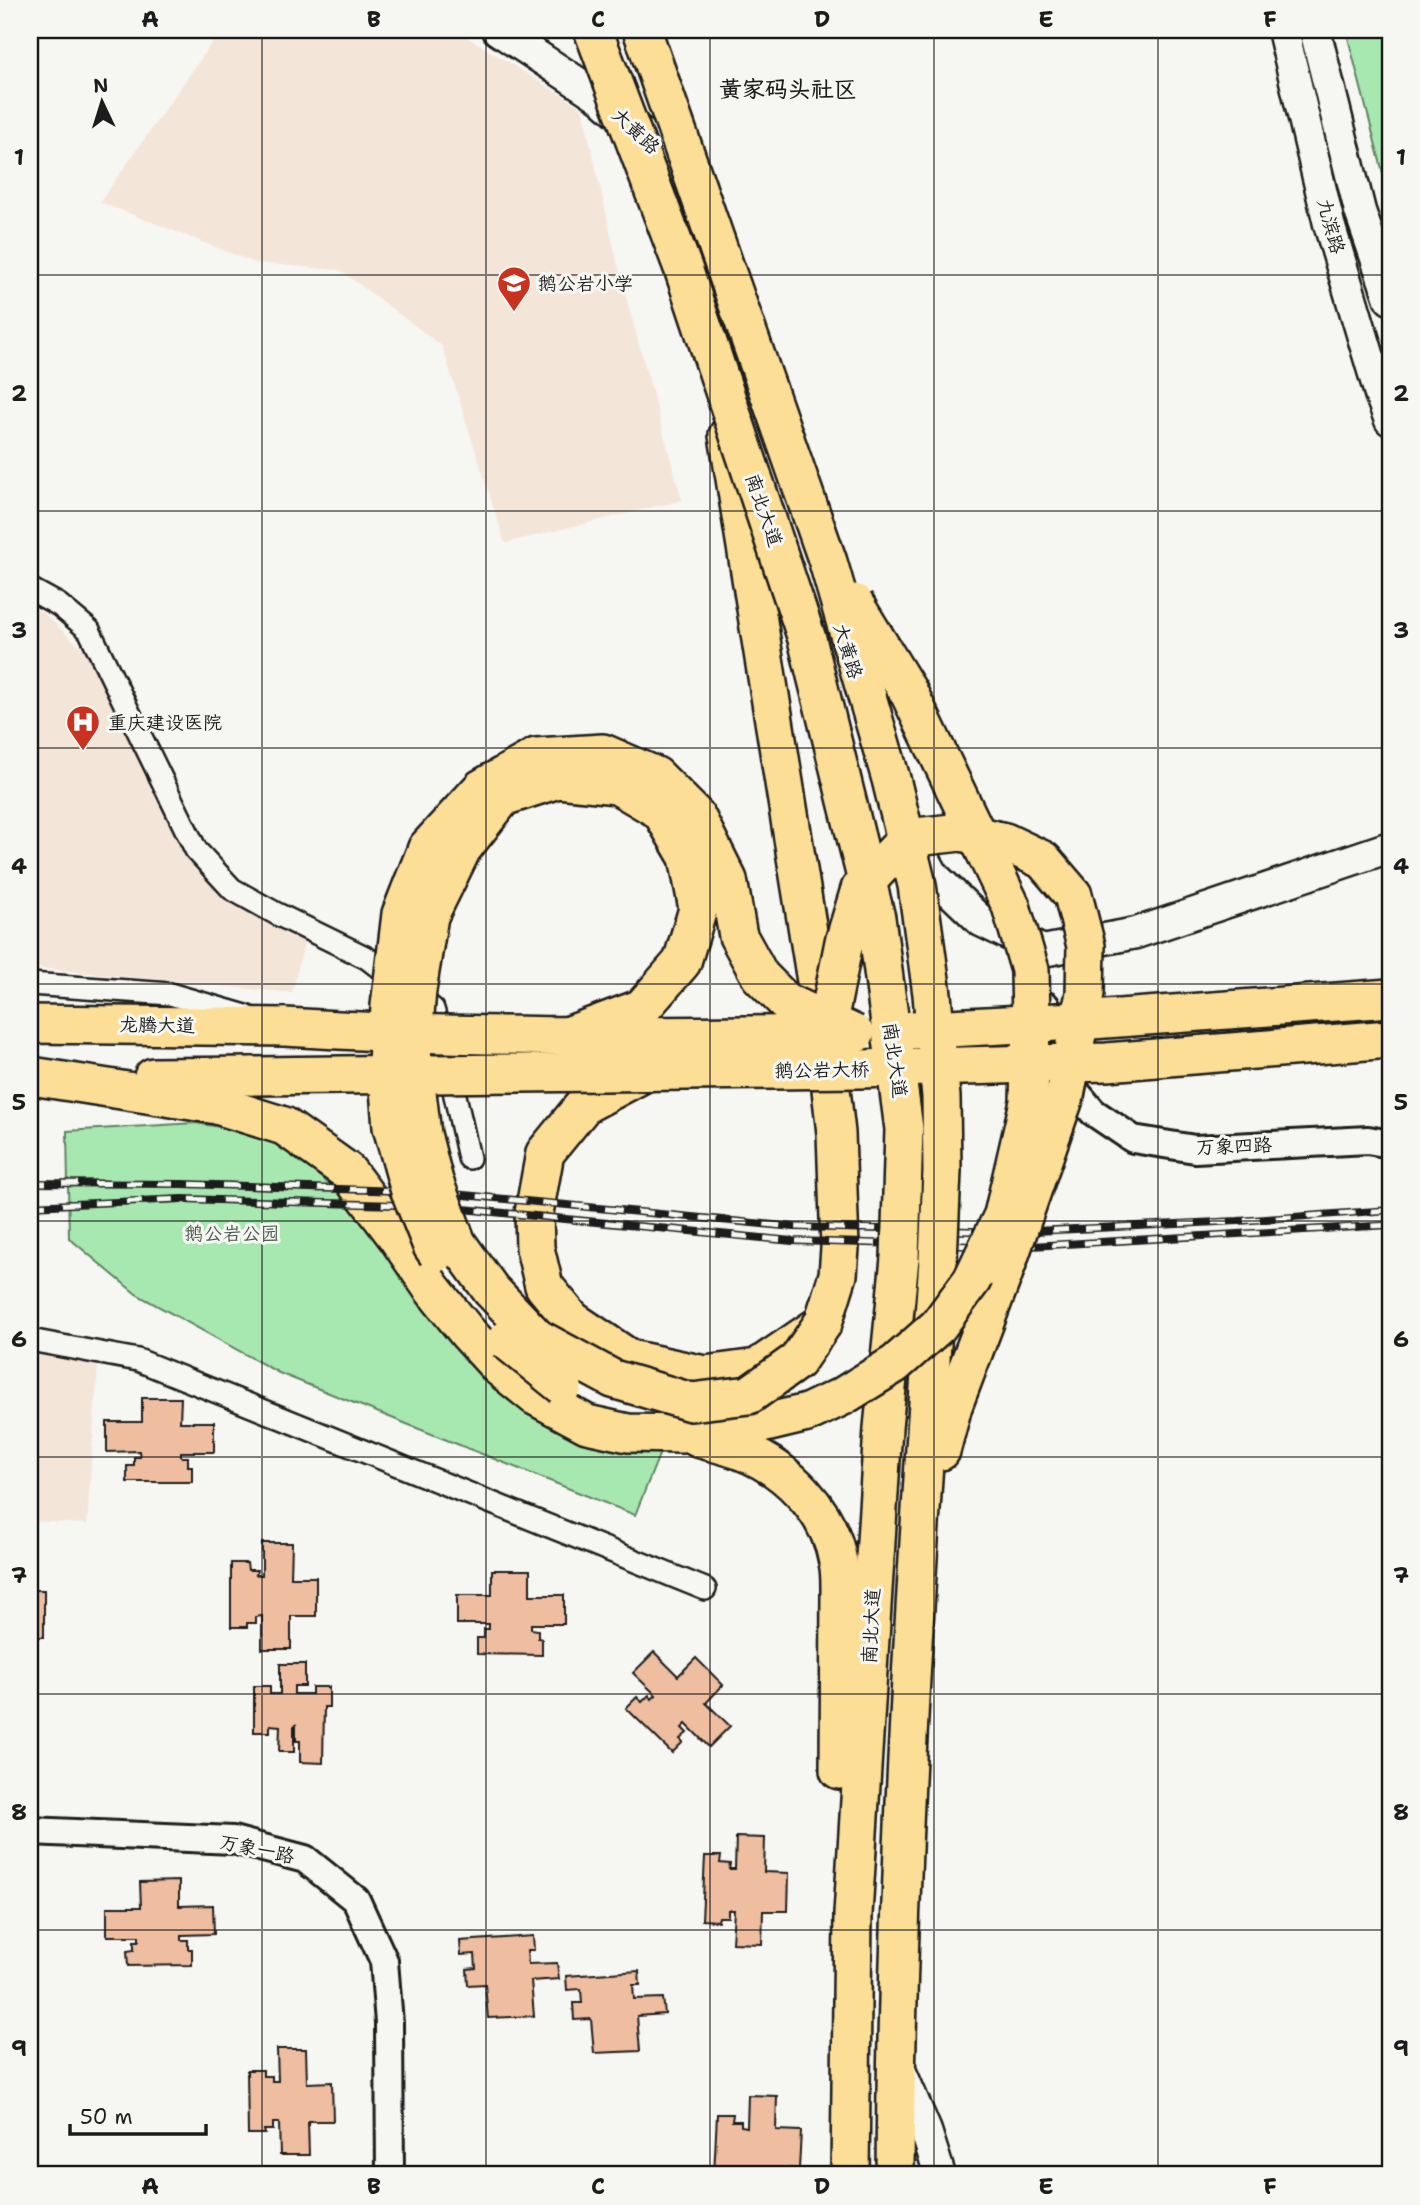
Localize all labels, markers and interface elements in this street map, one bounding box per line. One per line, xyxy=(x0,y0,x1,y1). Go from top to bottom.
text: A xyxy=(141,4,159,34)
text: B xyxy=(367,4,381,34)
text: C xyxy=(591,4,605,34)
text: D xyxy=(814,4,830,34)
text: E xyxy=(1038,4,1054,34)
text: F xyxy=(1263,4,1277,34)
north arrow xyxy=(66,66,136,136)
text: N xyxy=(92,73,109,99)
district label: 黄家码头社区 xyxy=(719,74,857,104)
street label: 大黄路 xyxy=(607,102,665,160)
text: 1 xyxy=(14,142,24,172)
text: 1 xyxy=(1396,142,1406,172)
street label: 九滨路 xyxy=(1312,195,1350,257)
school or university icon: 鹅公岩小学 xyxy=(495,264,533,313)
place label: 鹅公岩小学 xyxy=(538,271,633,296)
text: 2 xyxy=(11,378,27,408)
text: 2 xyxy=(1393,378,1409,408)
street label: 南北大道 xyxy=(740,470,788,550)
text: 3 xyxy=(11,615,27,645)
text: 3 xyxy=(1393,615,1409,645)
street label: 大黄路 xyxy=(828,620,868,682)
hospital icon: 重庆建设医院 xyxy=(64,703,102,752)
place label: 重庆建设医院 xyxy=(108,710,222,735)
text: 4 xyxy=(11,851,27,881)
text: 4 xyxy=(1393,851,1409,881)
street label: 龙腾大道 xyxy=(119,1012,195,1038)
street label: 南北大道 xyxy=(877,1021,913,1099)
street label: 鹅公岩大桥 xyxy=(774,1057,870,1083)
text: 5 xyxy=(12,1087,26,1117)
text: 5 xyxy=(1394,1087,1408,1117)
street label: 万象四路 xyxy=(1196,1132,1272,1160)
park label: 鹅公岩公园 xyxy=(184,1221,280,1246)
text: 6 xyxy=(11,1324,27,1354)
text: 6 xyxy=(1393,1324,1409,1354)
text: 7 xyxy=(11,1560,27,1590)
text: 7 xyxy=(1393,1560,1409,1590)
street label: 南北大道 xyxy=(857,1587,885,1665)
text: 8 xyxy=(11,1797,27,1827)
text: 8 xyxy=(1393,1797,1409,1827)
street label: 万象一路 xyxy=(217,1829,297,1869)
text: 9 xyxy=(11,2033,27,2063)
text: 9 xyxy=(1393,2033,1409,2063)
scale bar xyxy=(70,2093,206,2137)
text: 50 m xyxy=(80,2103,133,2131)
text: A xyxy=(141,2171,159,2201)
text: B xyxy=(367,2171,381,2201)
text: C xyxy=(591,2171,605,2201)
text: D xyxy=(814,2171,830,2201)
text: E xyxy=(1038,2171,1054,2201)
text: F xyxy=(1263,2171,1277,2201)

